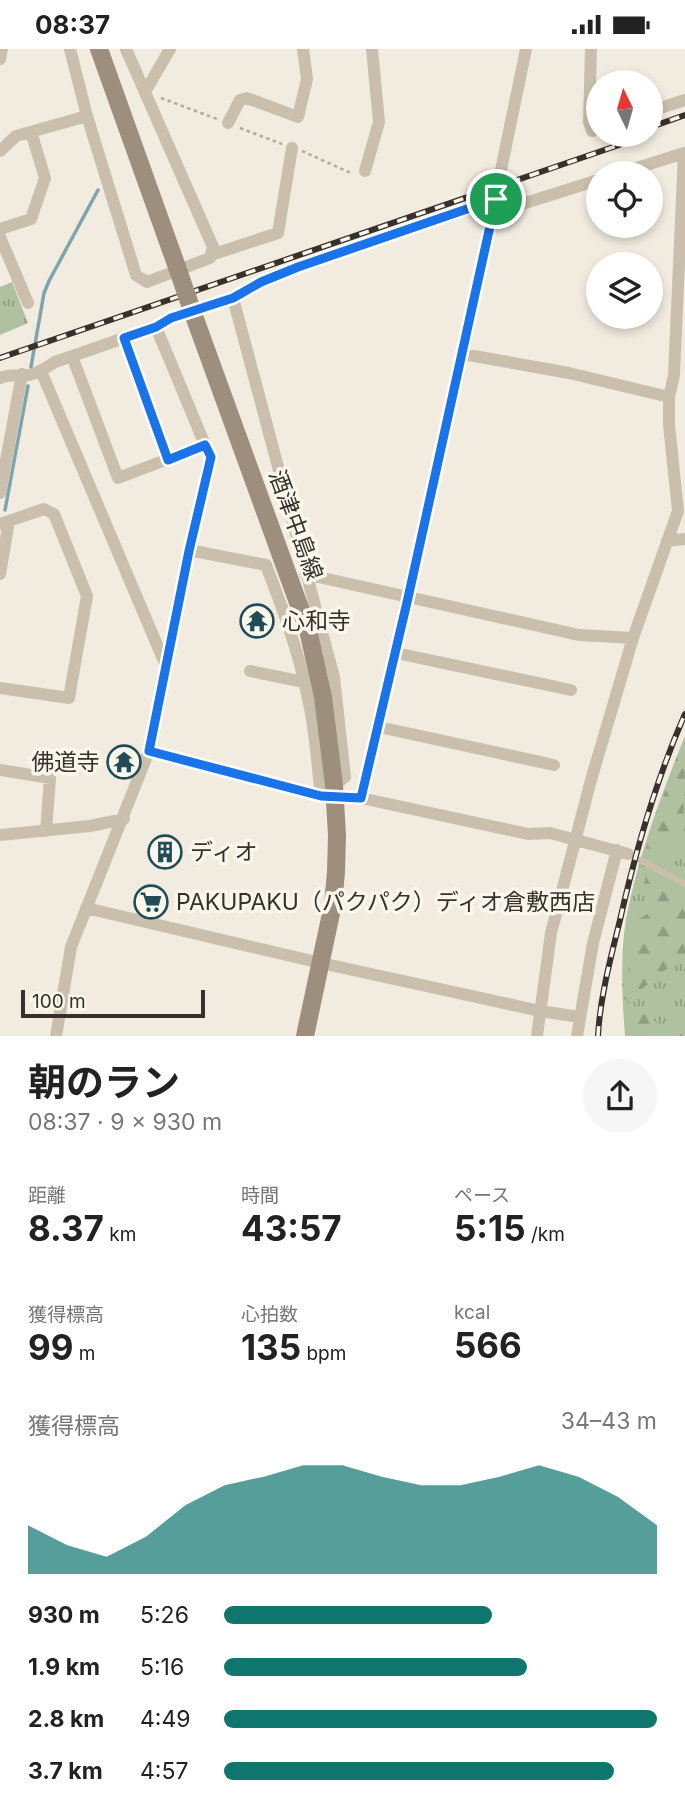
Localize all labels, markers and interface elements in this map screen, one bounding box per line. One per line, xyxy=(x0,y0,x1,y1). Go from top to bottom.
text: 08:37 xyxy=(35,9,110,40)
north arrow xyxy=(586,70,663,147)
map controls xyxy=(586,70,663,329)
button: locate xyxy=(586,161,663,238)
pin xyxy=(466,169,526,229)
icon: arrive xyxy=(477,180,515,218)
button: layers xyxy=(586,252,663,329)
street label: 酒津中島線 xyxy=(263,466,329,584)
temple icon: 心和寺 xyxy=(238,602,276,640)
place label: 心和寺 xyxy=(282,607,351,635)
temple icon: 佛道寺 xyxy=(105,743,143,781)
place label: 佛道寺 xyxy=(31,748,100,776)
building icon: ディオ xyxy=(146,833,184,871)
place label: ディオ xyxy=(190,838,257,866)
supermarket icon: PAKUPAKU（パクパク）ディオ倉敷西店 xyxy=(132,883,170,921)
place label: PAKUPAKU（パクパク）ディオ倉敷西店 xyxy=(176,888,595,916)
scale bar xyxy=(21,987,205,1019)
text: 100 m xyxy=(32,990,86,1013)
text: 朝のラン xyxy=(28,1059,180,1105)
button: share xyxy=(583,1059,657,1133)
text: 08:37 · 9 × 930 m xyxy=(28,1108,222,1136)
text: 距離 xyxy=(28,1184,66,1207)
text: 時間 xyxy=(241,1184,279,1207)
text: ペース xyxy=(454,1184,510,1207)
text: 8.37 xyxy=(28,1207,104,1249)
text: 43:57 xyxy=(241,1207,342,1249)
text: 5:15 xyxy=(454,1207,526,1249)
text: km xyxy=(104,1223,136,1246)
text: /km xyxy=(526,1223,565,1246)
text: kcal xyxy=(454,1301,490,1324)
text: 獲得標高 xyxy=(28,1303,104,1326)
text: 心拍数 xyxy=(241,1303,298,1326)
text: 566 xyxy=(454,1324,522,1366)
text: 99 xyxy=(28,1326,73,1368)
text: 135 xyxy=(241,1326,301,1368)
text: m xyxy=(73,1342,95,1365)
text: bpm xyxy=(301,1342,346,1365)
text: 34–43 m xyxy=(561,1407,657,1435)
text: 獲得標高 xyxy=(28,1412,120,1440)
text: 930 m xyxy=(28,1601,100,1629)
text: 5:26 xyxy=(140,1601,189,1629)
text: 1.9 km xyxy=(28,1653,100,1681)
text: 5:16 xyxy=(140,1653,184,1681)
text: 2.8 km xyxy=(28,1705,104,1733)
text: 4:49 xyxy=(140,1705,191,1733)
text: 3.7 km xyxy=(28,1757,103,1785)
text: 4:57 xyxy=(140,1757,188,1785)

